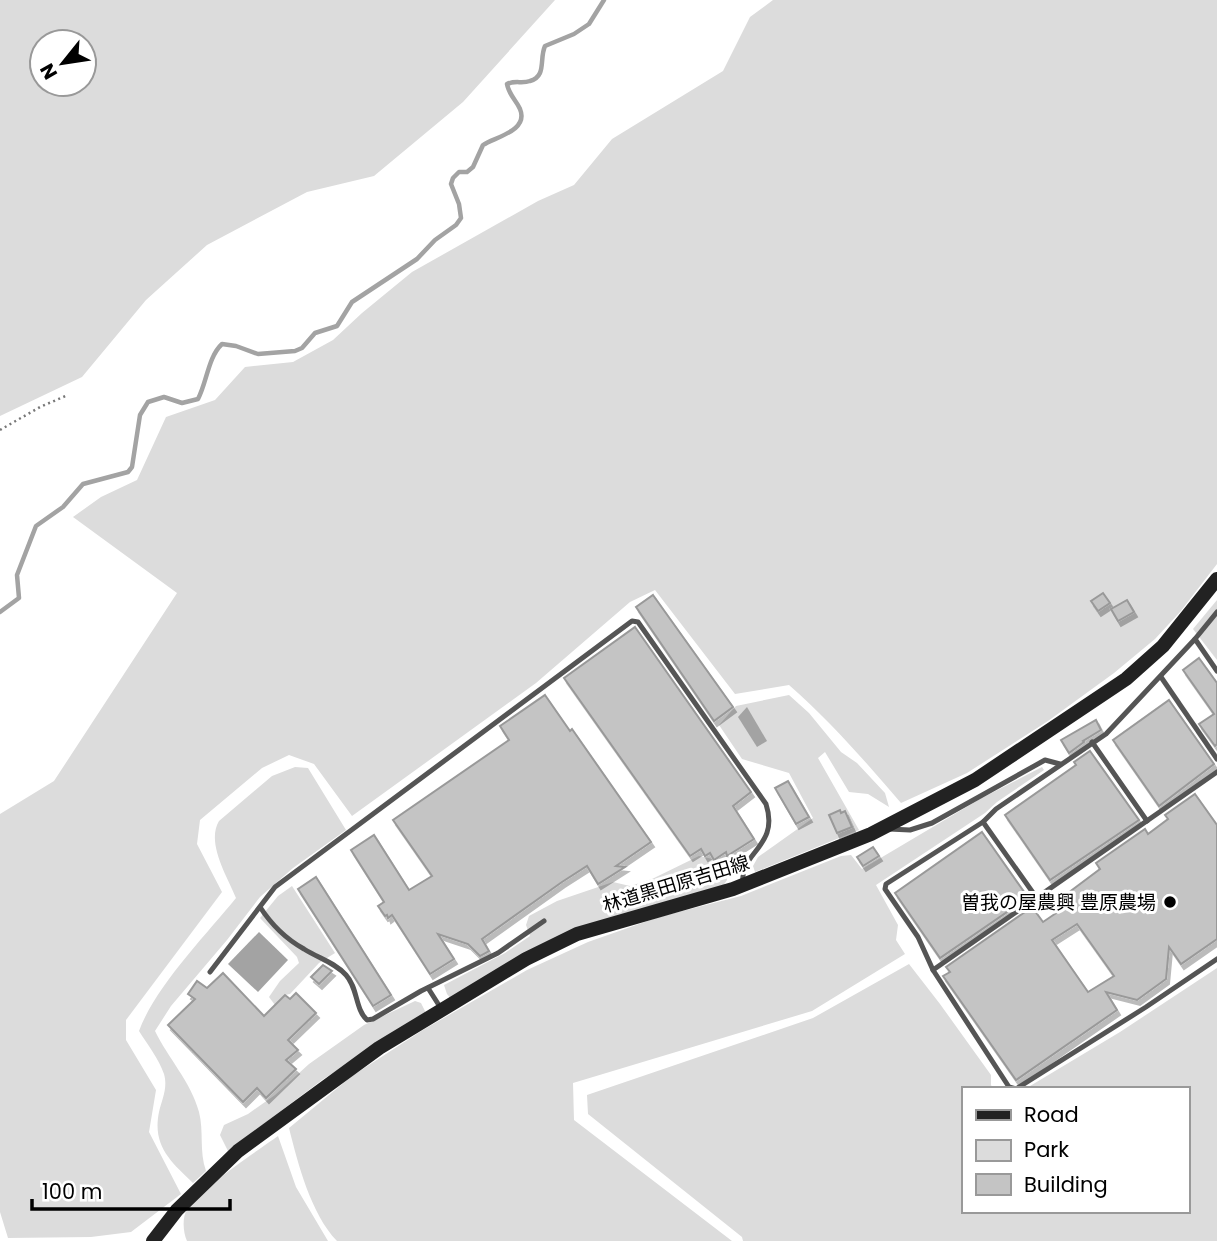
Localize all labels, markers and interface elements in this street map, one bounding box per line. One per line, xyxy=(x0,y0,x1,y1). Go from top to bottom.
north arrow xyxy=(28,28,98,98)
text: N xyxy=(33,58,64,84)
street label: 林道黒田原吉田線 xyxy=(599,849,753,919)
place label: 曽我の屋農興 豊原農場 xyxy=(961,889,1156,916)
marker: 曽我の屋農興 豊原農場 xyxy=(1162,894,1178,910)
legend xyxy=(962,1087,1189,1213)
text: Road xyxy=(1024,1100,1079,1129)
text: Park xyxy=(1024,1135,1069,1164)
scale bar xyxy=(32,1168,229,1212)
text: Building xyxy=(1024,1170,1108,1199)
text: 100 m xyxy=(42,1177,102,1206)

